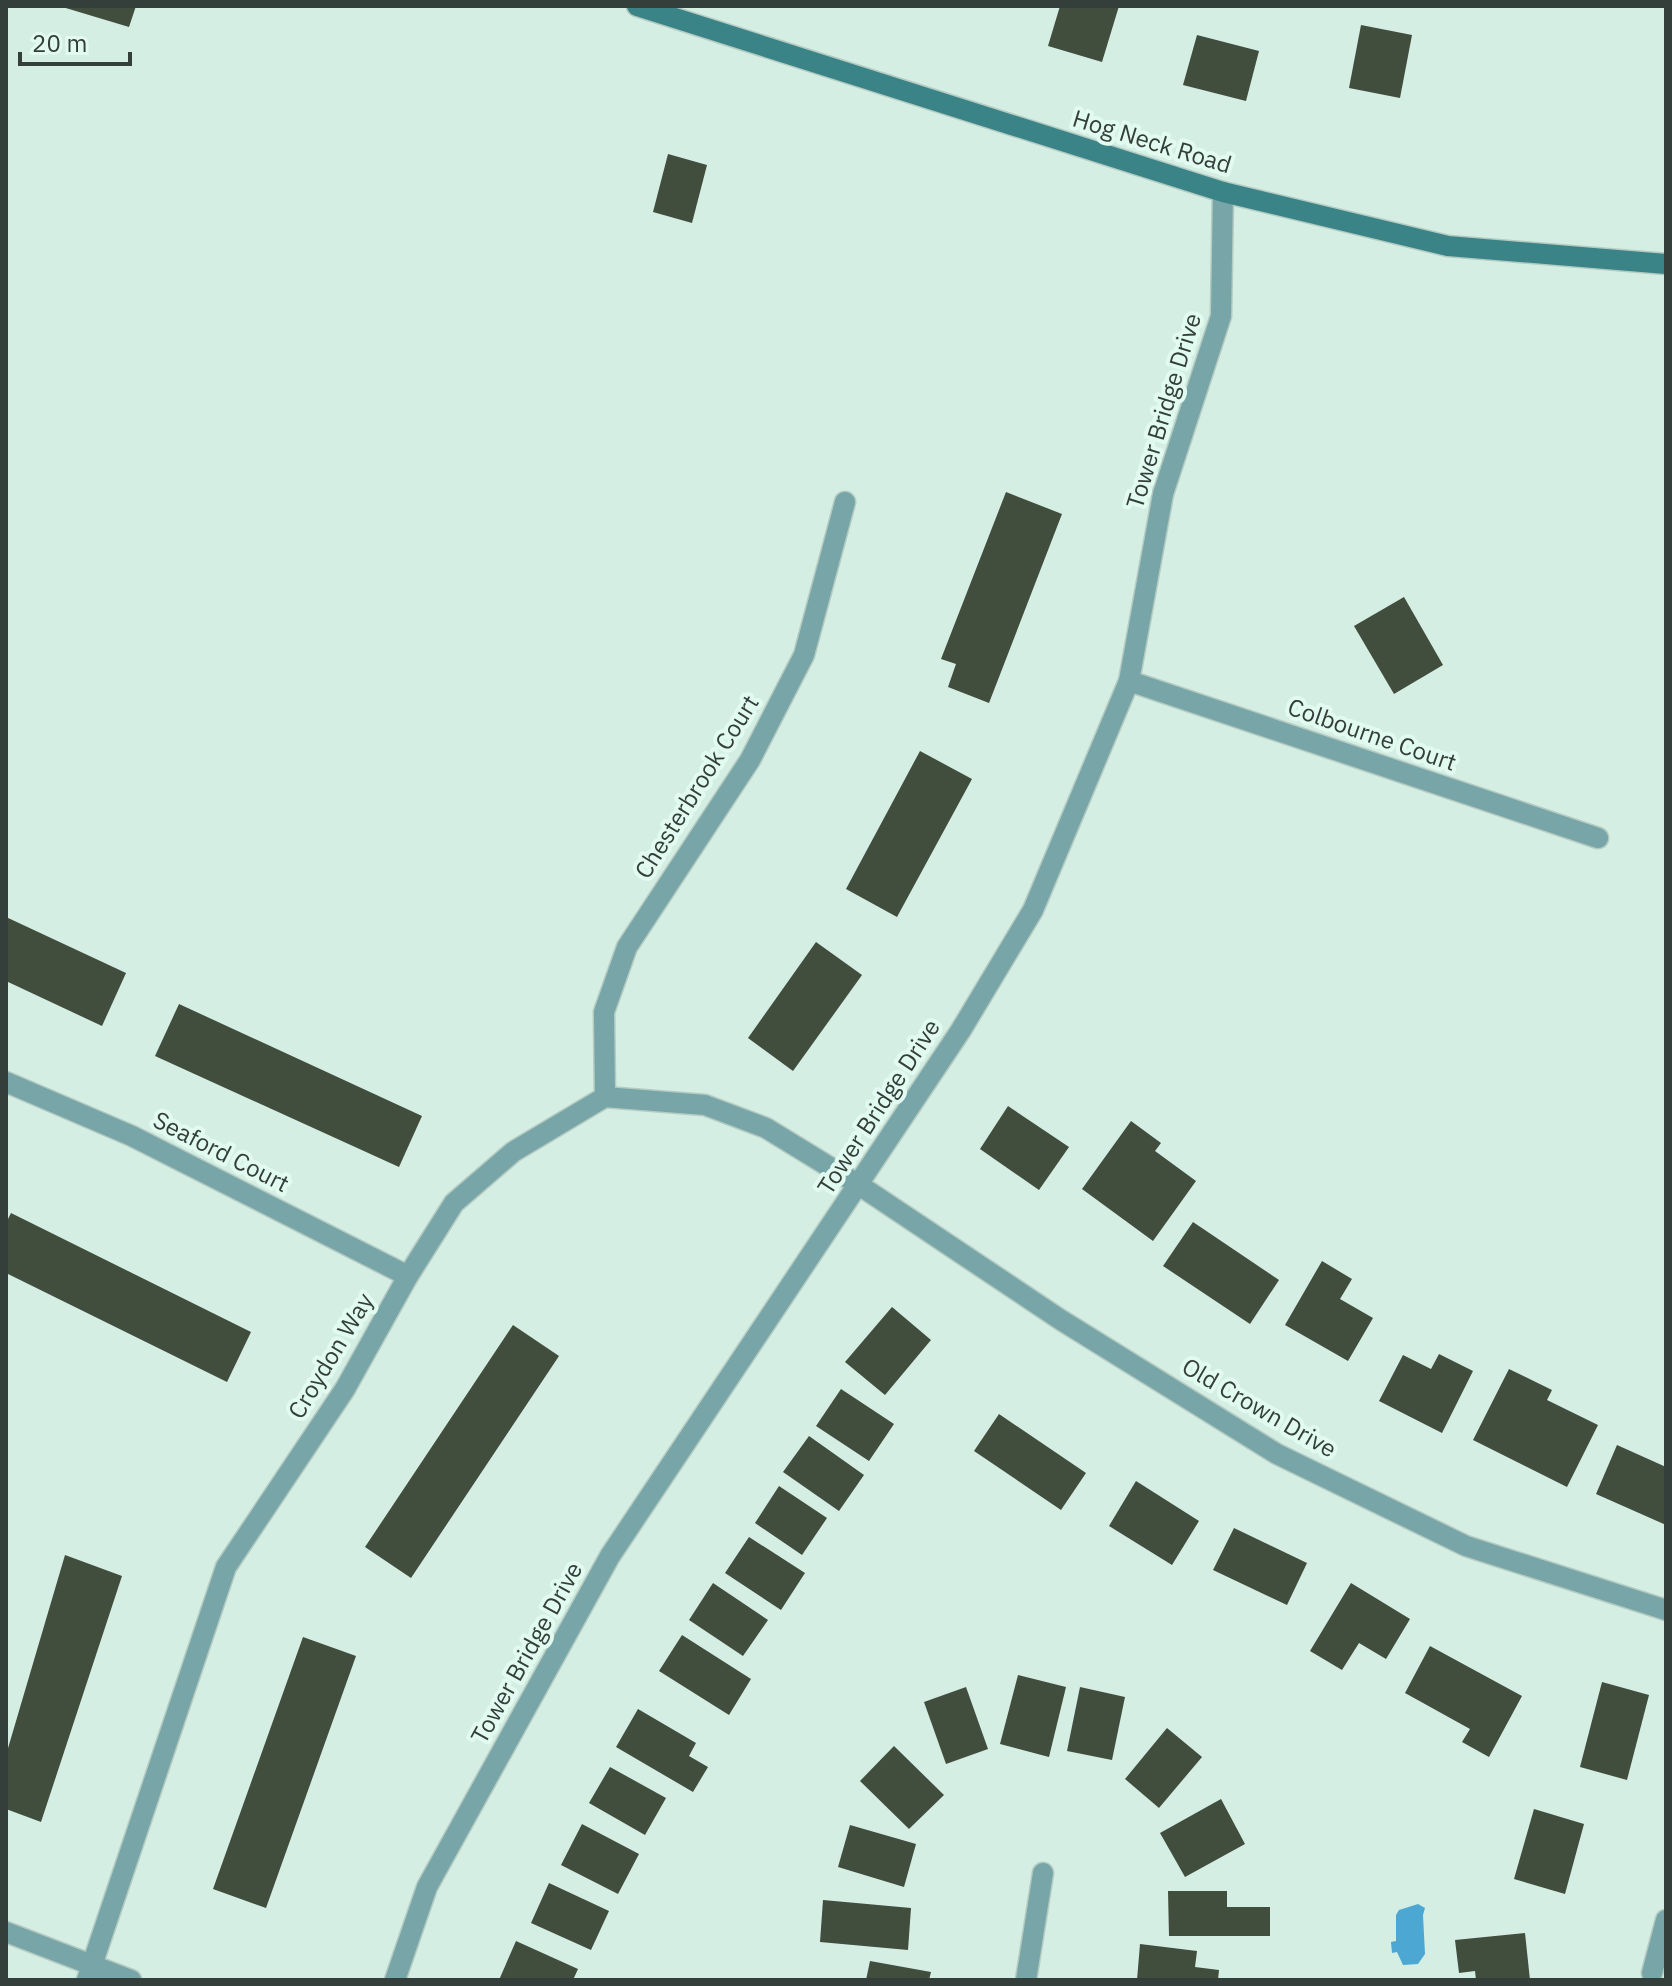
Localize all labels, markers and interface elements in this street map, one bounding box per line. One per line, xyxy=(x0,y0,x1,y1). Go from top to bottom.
scale bar xyxy=(20,16,130,66)
text: 20 m xyxy=(32,27,87,59)
street label: Hog Neck Road xyxy=(1069,102,1236,180)
street label: Tower Bridge Drive xyxy=(1118,309,1208,512)
street label: Chesterbrook Court xyxy=(627,689,766,884)
street label: Colbourne Court xyxy=(1284,690,1461,778)
street label: Tower Bridge Drive xyxy=(809,1013,947,1200)
street label: Seaford Court xyxy=(148,1103,295,1199)
street label: Croydon Way xyxy=(280,1287,380,1424)
street label: Old Crown Drive xyxy=(1176,1350,1343,1464)
street label: Tower Bridge Drive xyxy=(463,1556,589,1749)

